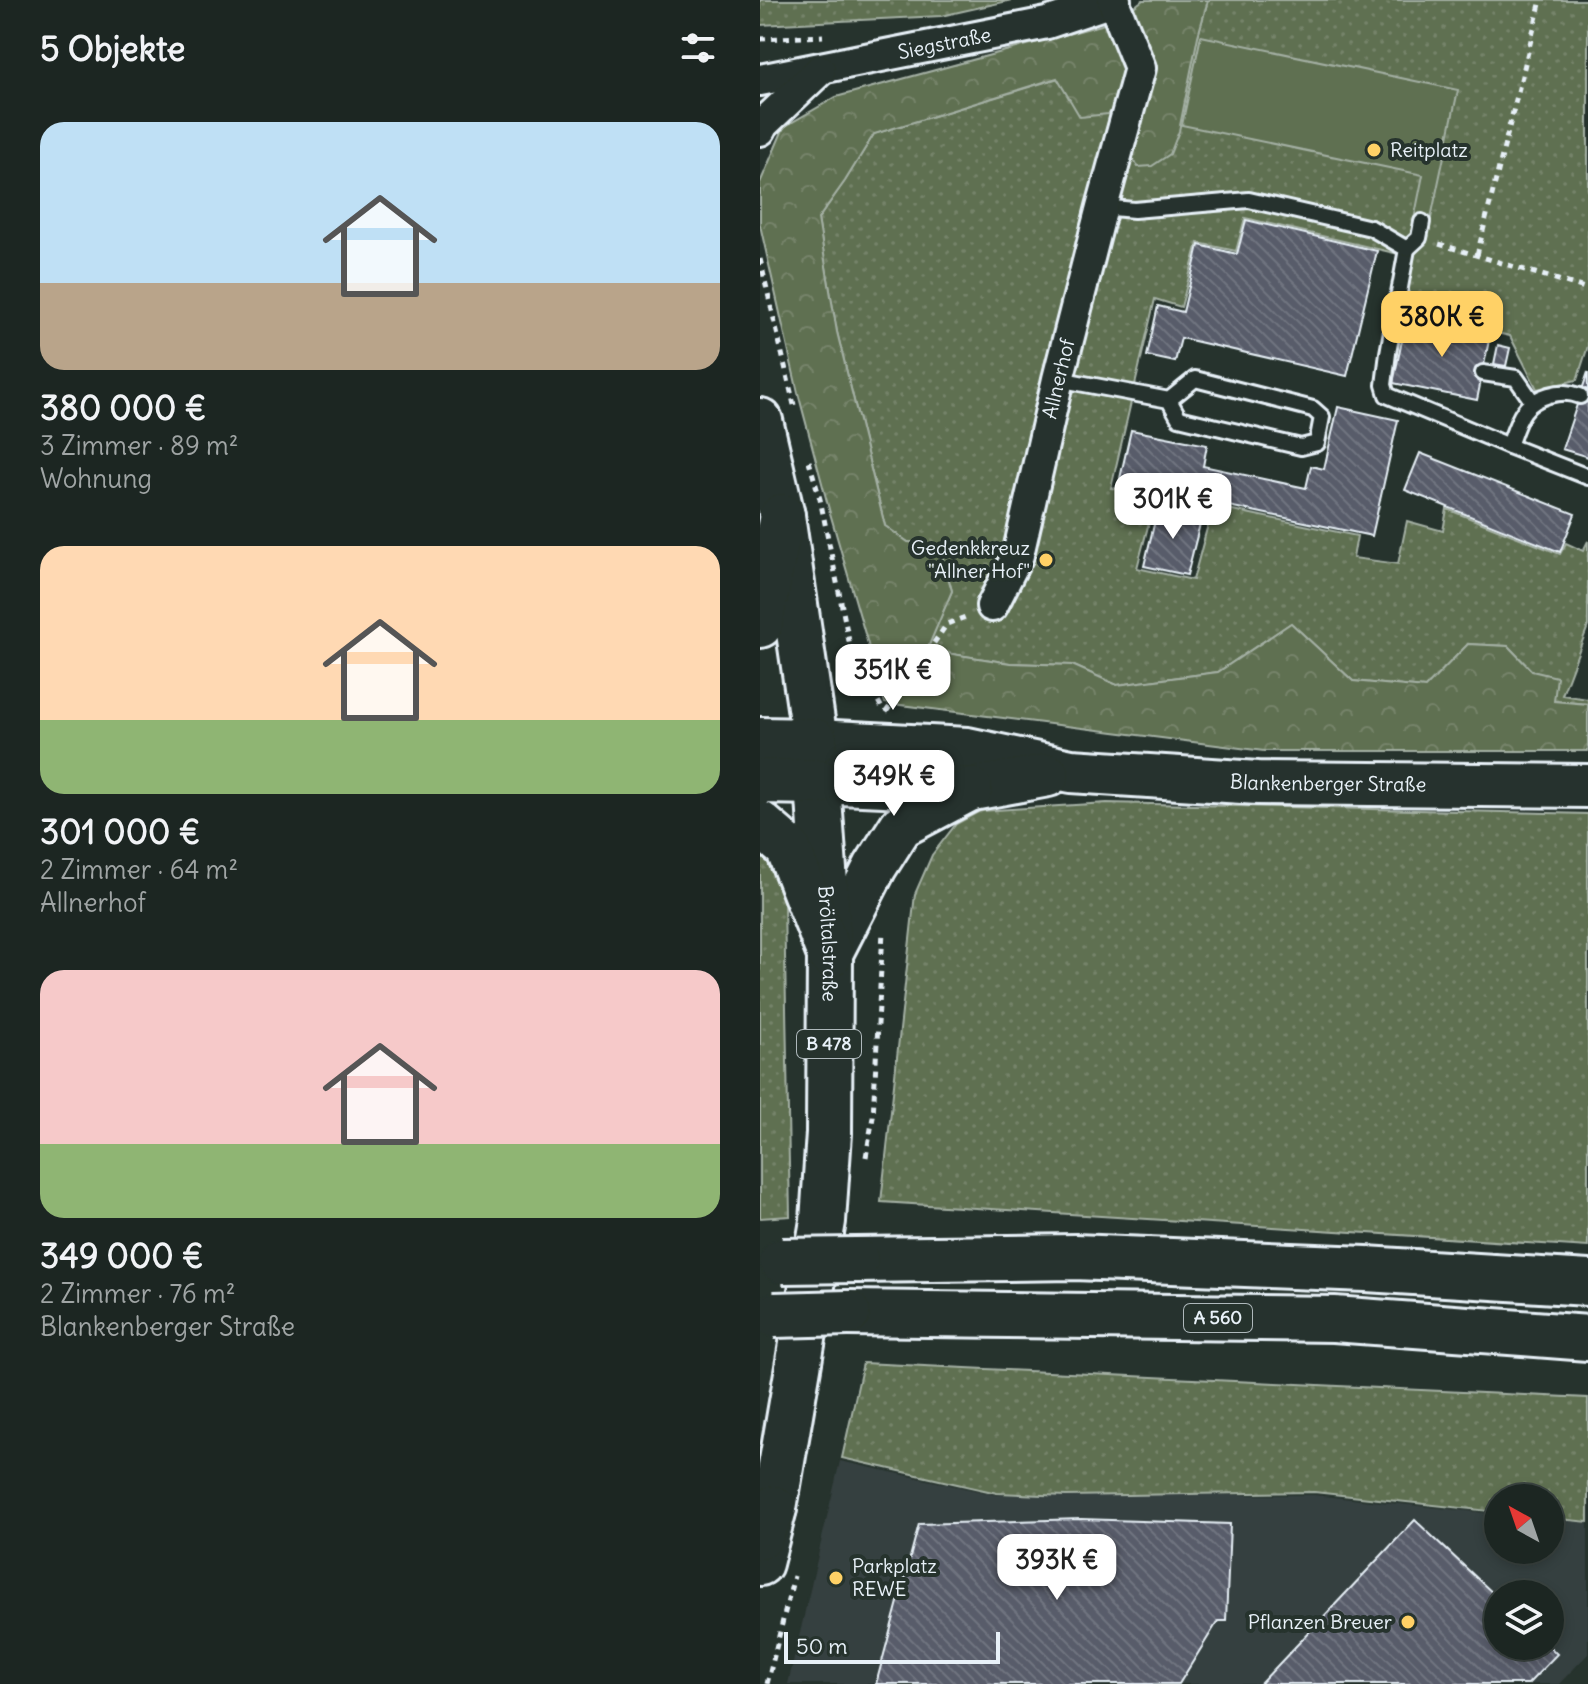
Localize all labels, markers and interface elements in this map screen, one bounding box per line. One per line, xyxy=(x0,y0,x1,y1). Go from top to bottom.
street label: Siegstraße xyxy=(896,21,993,64)
icon: filters xyxy=(676,26,720,70)
text: 5 Objekte xyxy=(40,27,185,70)
place label: Reitplatz xyxy=(1390,137,1468,162)
marker: Reitplatz xyxy=(1365,141,1383,159)
icon: home xyxy=(308,174,452,318)
pin: 380K € xyxy=(1377,291,1507,359)
text: 380K € xyxy=(1399,300,1485,333)
street label: Allnerhof xyxy=(1036,336,1080,421)
text: 380 000 € xyxy=(40,386,206,429)
text: 3 Zimmer · 89 m² xyxy=(40,429,239,462)
text: Wohnung xyxy=(40,462,152,495)
pin: 301K € xyxy=(1108,473,1238,541)
text: 301K € xyxy=(1132,482,1214,515)
place label: Gedenkkreuz "Allner Hof" xyxy=(911,535,1030,583)
marker: Gedenkkreuz "Allner Hof" xyxy=(1037,551,1055,569)
icon: home xyxy=(308,598,452,742)
pin: 351K € xyxy=(828,644,958,712)
text: 351K € xyxy=(853,653,933,686)
pin: 349K € xyxy=(829,750,959,818)
text: 349K € xyxy=(852,759,936,792)
street label: Blankenberger Straße xyxy=(1229,768,1426,797)
text: 301 000 € xyxy=(40,810,200,853)
text: 2 Zimmer · 64 m² xyxy=(40,853,238,886)
street label: Bröltalstraße xyxy=(813,885,843,1002)
text: Allnerhof xyxy=(40,886,146,919)
icon: home xyxy=(308,1022,452,1166)
road number: B 478 xyxy=(797,1030,861,1058)
text: 349 000 € xyxy=(40,1234,204,1277)
text: 2 Zimmer · 76 m² xyxy=(40,1277,236,1310)
road number: A 560 xyxy=(1184,1304,1252,1332)
text: Blankenberger Straße xyxy=(40,1310,295,1343)
north arrow xyxy=(1484,1484,1564,1564)
map controls xyxy=(1484,1484,1564,1660)
pin: 393K € xyxy=(992,1534,1122,1602)
text: 393K € xyxy=(1015,1543,1099,1576)
place label: Parkplatz REWE xyxy=(852,1553,937,1601)
marker: Parkplatz REWE xyxy=(827,1569,845,1587)
button: layers xyxy=(1484,1580,1564,1660)
place label: Pflanzen Breuer xyxy=(1248,1609,1392,1634)
marker: Pflanzen Breuer xyxy=(1399,1613,1417,1631)
scale bar xyxy=(784,1628,1000,1664)
text: 50 m xyxy=(796,1632,848,1660)

